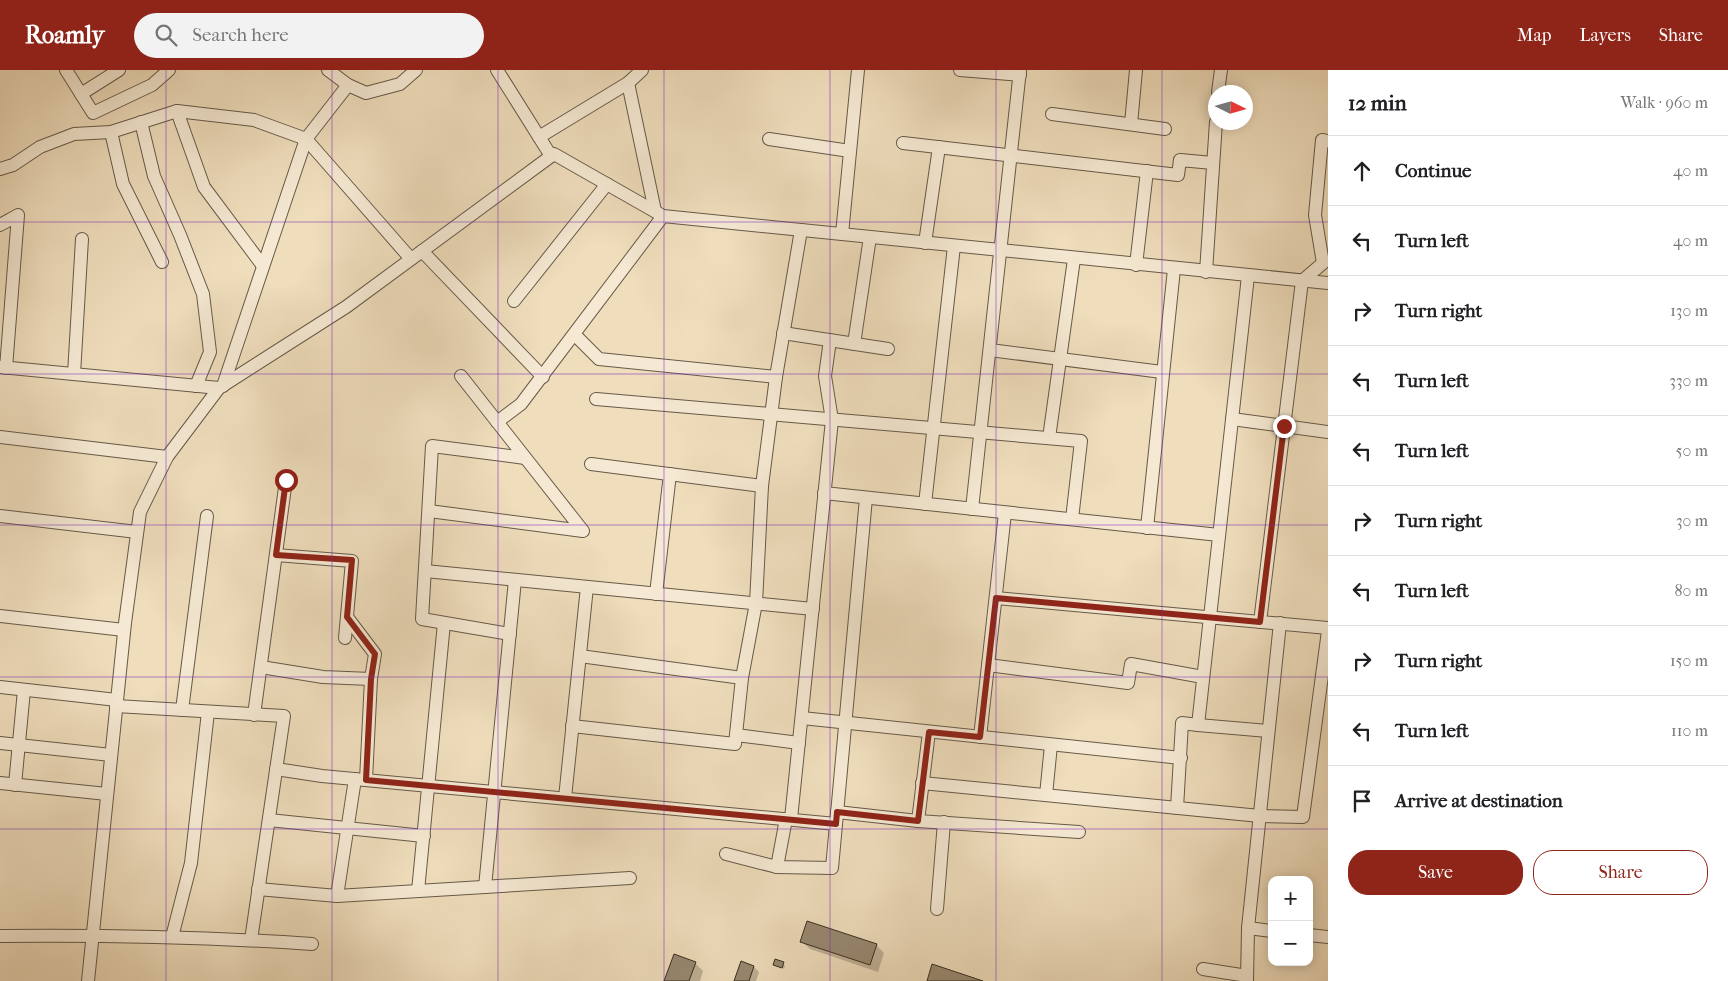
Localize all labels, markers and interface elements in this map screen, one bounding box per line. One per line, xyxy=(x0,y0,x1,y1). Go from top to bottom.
search box xyxy=(134,13,484,58)
text: Roamly xyxy=(25,21,104,49)
icon: search xyxy=(152,21,180,49)
text: Search here xyxy=(192,24,289,46)
text: Map xyxy=(1517,25,1551,46)
text: Layers xyxy=(1579,25,1631,46)
text: Share xyxy=(1659,25,1703,46)
north arrow xyxy=(1208,85,1253,130)
text: 12 min xyxy=(1348,91,1407,115)
text: Walk · 960 m xyxy=(1621,93,1708,112)
icon: ahead xyxy=(1348,157,1376,185)
text: Continue xyxy=(1395,160,1471,182)
text: 40 m xyxy=(1673,161,1708,180)
icon: left xyxy=(1348,227,1376,255)
text: Turn left xyxy=(1395,230,1469,252)
text: 40 m xyxy=(1673,231,1708,250)
icon: right xyxy=(1348,297,1376,325)
text: Turn right xyxy=(1395,300,1482,322)
text: 130 m xyxy=(1670,301,1708,320)
icon: left xyxy=(1348,367,1376,395)
text: Turn left xyxy=(1395,370,1469,392)
text: 330 m xyxy=(1669,371,1708,390)
route end xyxy=(1273,415,1296,438)
icon: left xyxy=(1348,437,1376,465)
text: Turn left xyxy=(1395,440,1469,462)
text: 50 m xyxy=(1676,441,1708,460)
route start xyxy=(275,469,298,492)
icon: right xyxy=(1348,507,1376,535)
text: Turn right xyxy=(1395,510,1482,532)
text: 30 m xyxy=(1676,511,1708,530)
icon: left xyxy=(1348,577,1376,605)
text: Turn left xyxy=(1395,580,1469,602)
text: 80 m xyxy=(1674,581,1708,600)
icon: right xyxy=(1348,647,1376,675)
text: Turn right xyxy=(1395,650,1482,672)
text: 150 m xyxy=(1670,651,1708,670)
icon: left xyxy=(1348,717,1376,745)
text: Turn left xyxy=(1395,720,1469,742)
text: 110 m xyxy=(1671,721,1708,740)
icon: arrive xyxy=(1348,787,1376,815)
text: Arrive at destination xyxy=(1395,790,1563,812)
button: Save xyxy=(1348,850,1523,895)
button: Share xyxy=(1533,850,1708,895)
map controls xyxy=(1268,876,1313,966)
button: + xyxy=(1268,876,1313,921)
button: − xyxy=(1268,921,1313,966)

